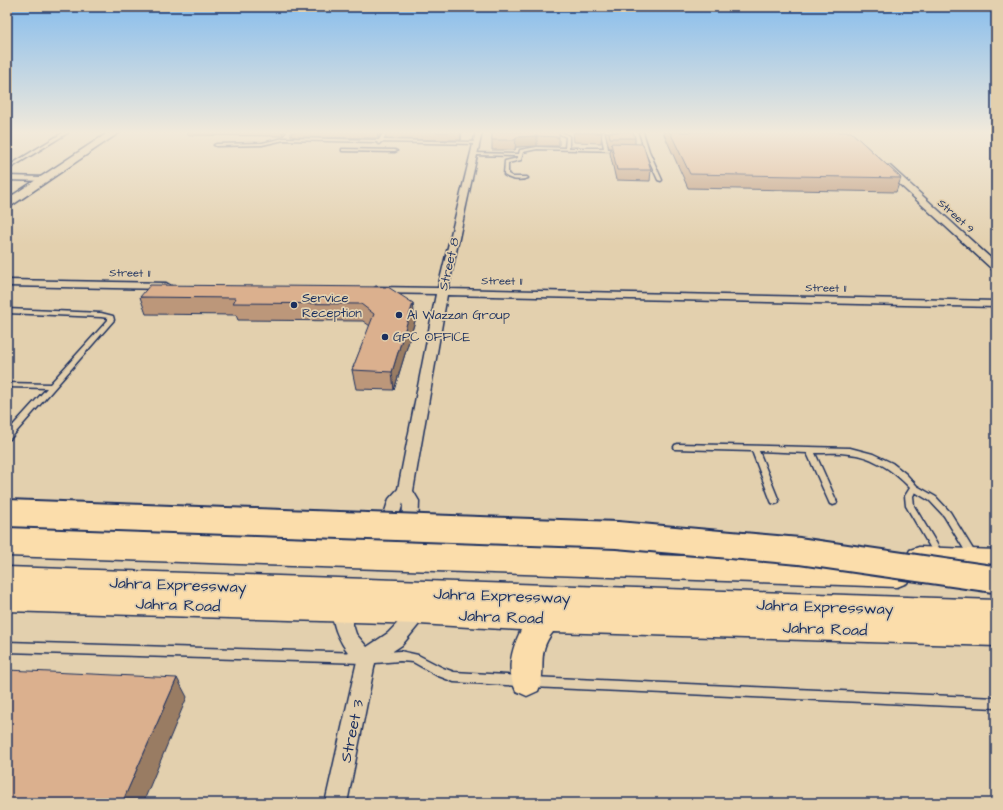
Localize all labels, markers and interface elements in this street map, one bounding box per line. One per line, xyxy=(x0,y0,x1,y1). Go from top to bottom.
street label: Street 9 xyxy=(934,196,978,236)
street label: Street 8 xyxy=(434,235,464,292)
street label: Street 11 xyxy=(109,265,151,281)
street label: Street 11 xyxy=(481,273,523,289)
street label: Street 11 xyxy=(805,280,847,296)
place label: Service Reception xyxy=(302,289,362,322)
marker: Service Reception xyxy=(289,300,299,310)
place label: Al Wazzan Group xyxy=(407,306,510,324)
marker: Al Wazzan Group xyxy=(394,310,404,320)
place label: GPC OFFICE xyxy=(393,328,471,346)
marker: GPC OFFICE xyxy=(380,332,390,342)
street label: Jahra Expressway xyxy=(109,572,247,599)
street label: Jahra Expressway xyxy=(433,583,571,610)
street label: Jahra Road xyxy=(135,593,221,617)
street label: Jahra Expressway xyxy=(756,594,894,621)
street label: Jahra Road xyxy=(458,605,544,629)
street label: Jahra Road xyxy=(782,617,868,641)
street label: Street 3 xyxy=(335,697,369,765)

